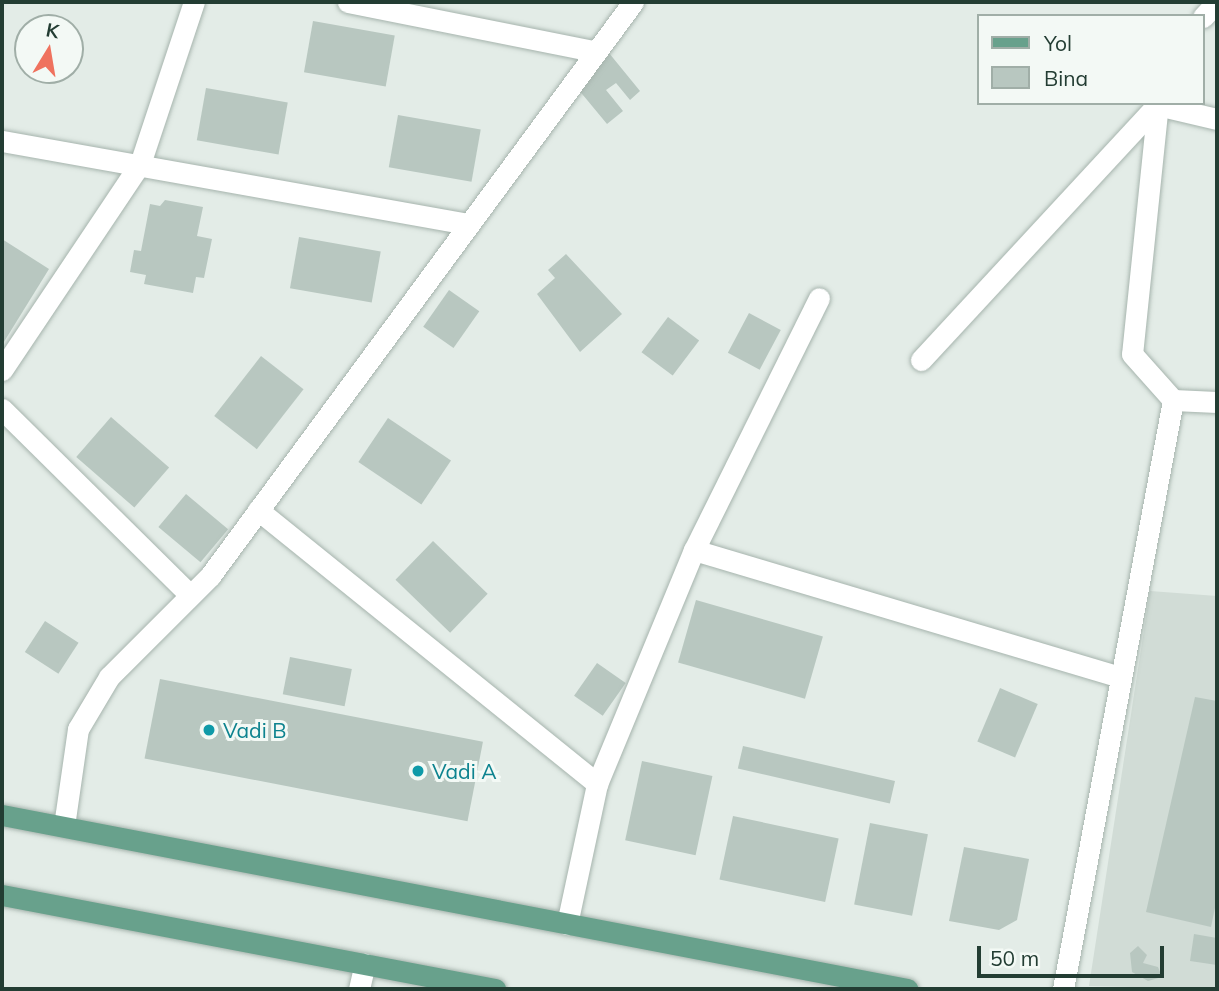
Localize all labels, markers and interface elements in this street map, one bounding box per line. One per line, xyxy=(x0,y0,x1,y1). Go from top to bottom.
north arrow xyxy=(14,14,84,84)
legend xyxy=(978,14,1205,105)
text: K xyxy=(44,17,61,43)
text: Yol xyxy=(1044,30,1072,56)
text: Bina xyxy=(1044,65,1088,91)
place label: Vadi B xyxy=(223,717,286,743)
marker: Vadi B xyxy=(201,722,217,738)
place label: Vadi A xyxy=(432,758,497,784)
marker: Vadi A xyxy=(410,763,426,779)
scale bar xyxy=(981,932,1168,976)
text: 50 m xyxy=(990,945,1039,971)

